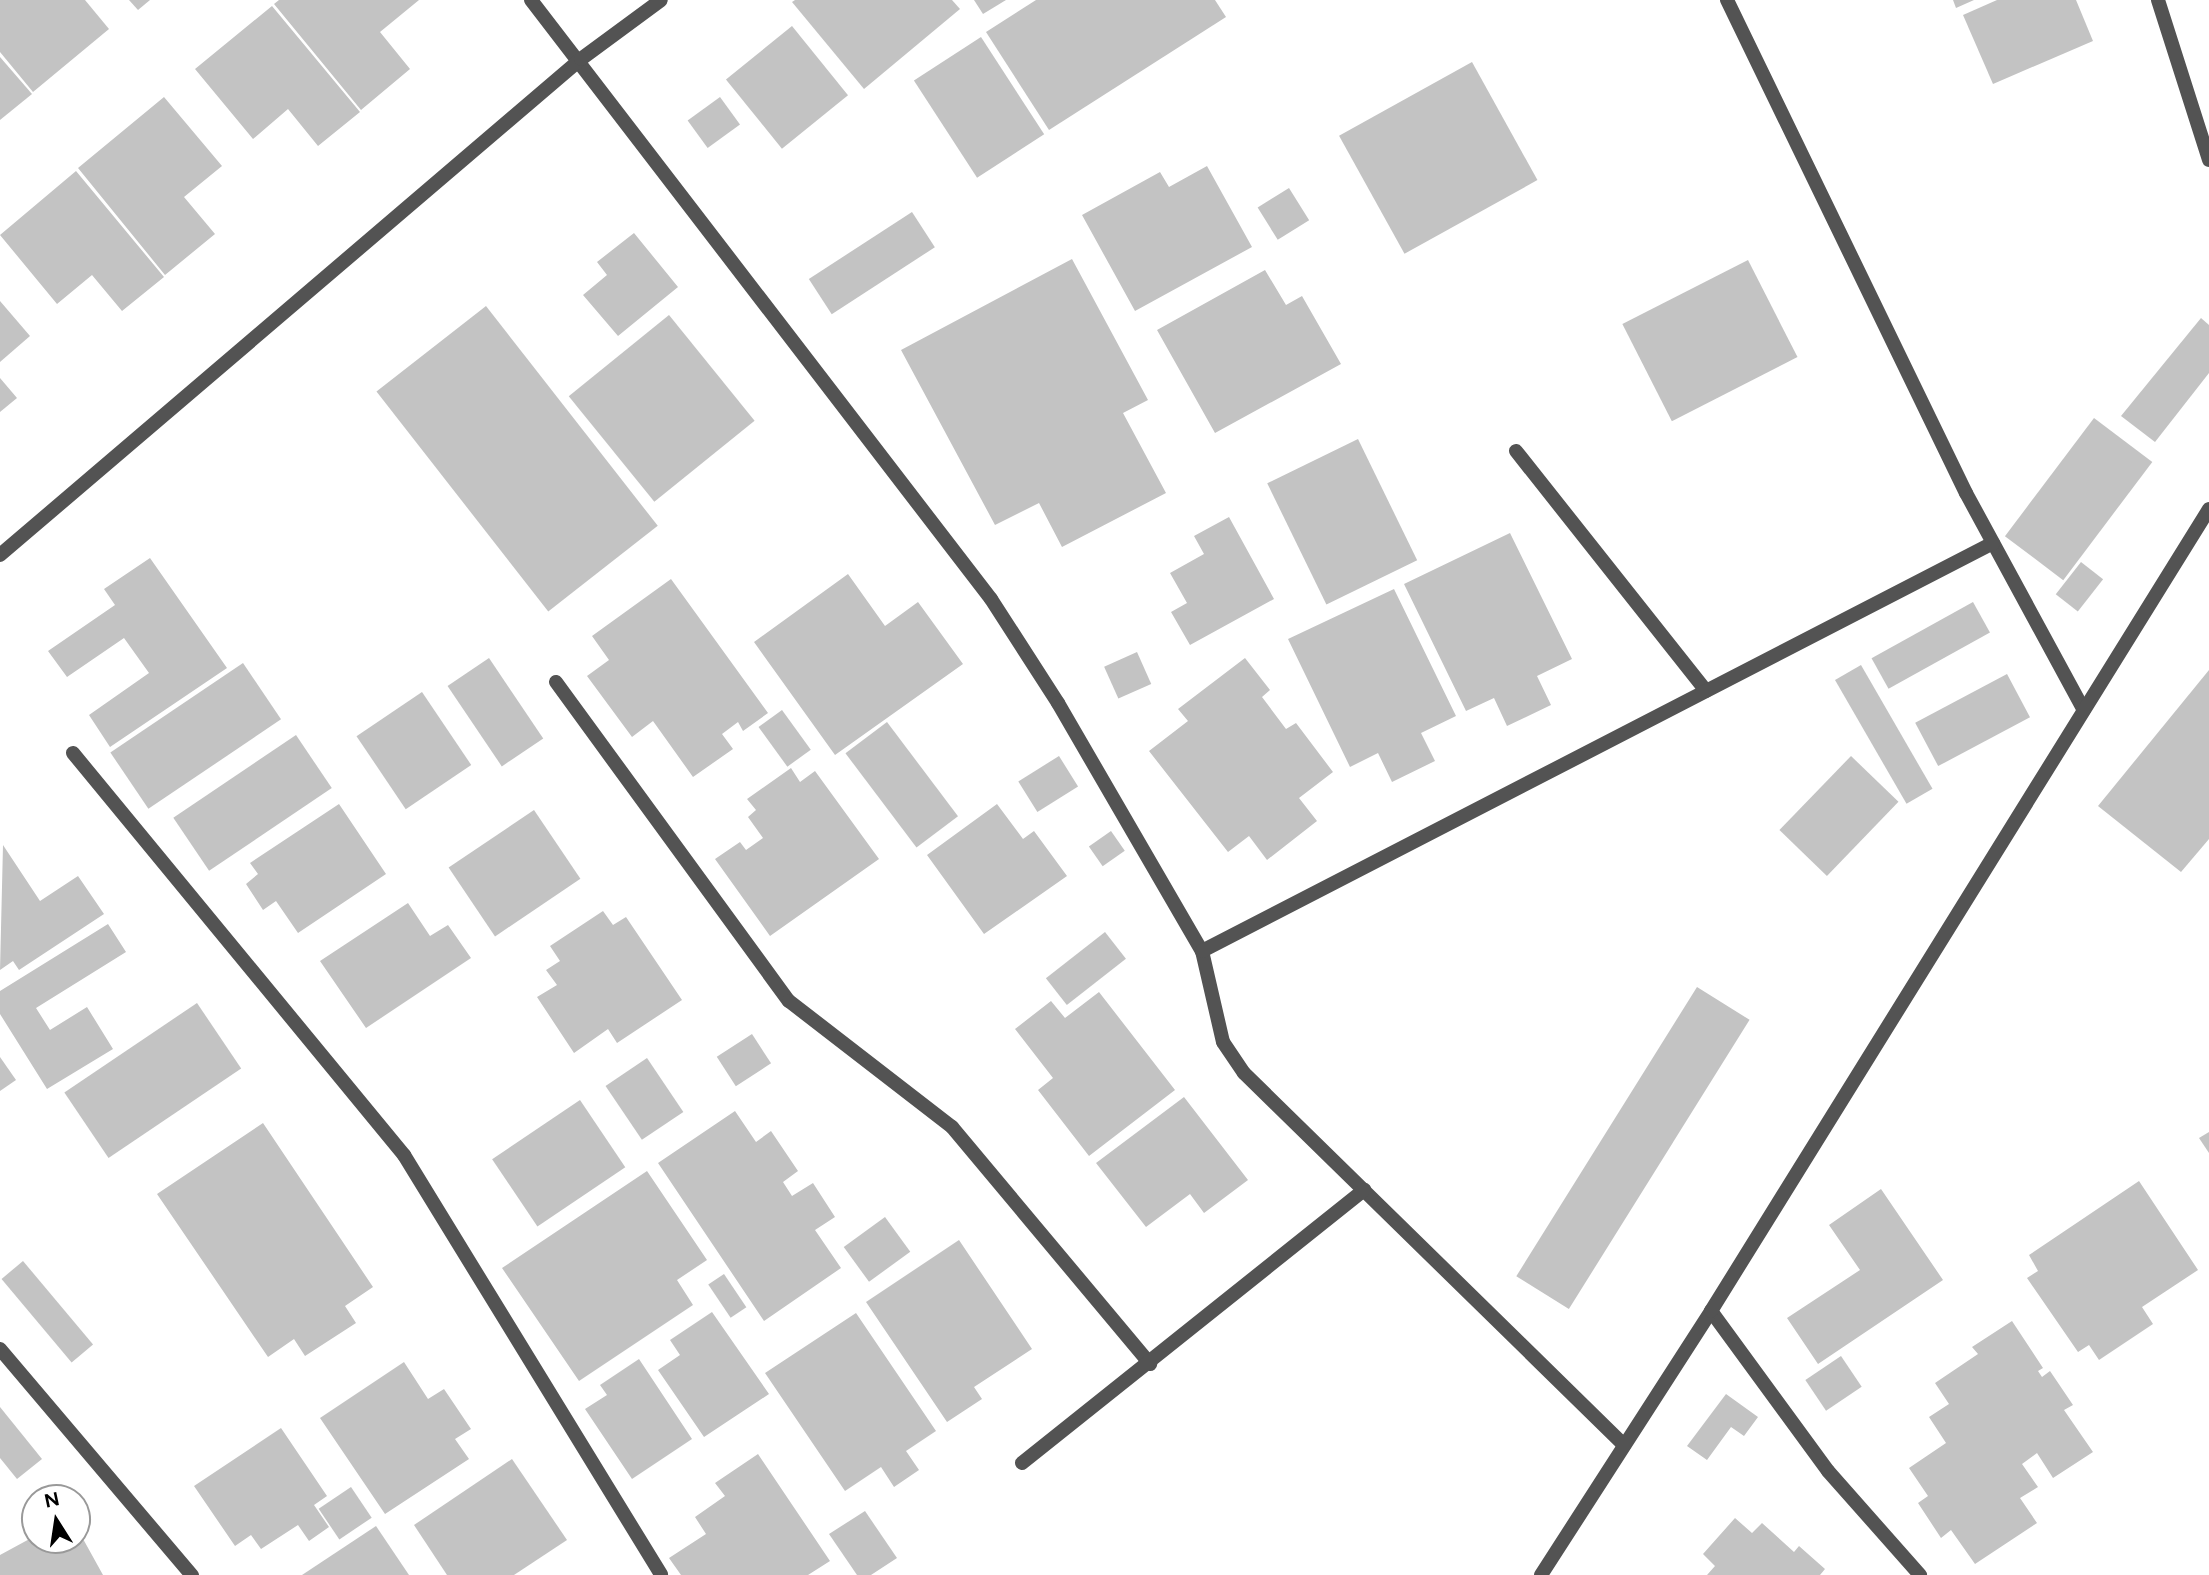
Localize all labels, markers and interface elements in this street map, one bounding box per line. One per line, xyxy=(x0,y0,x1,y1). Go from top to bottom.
north arrow xyxy=(21,1484,91,1554)
text: N xyxy=(42,1487,62,1513)

